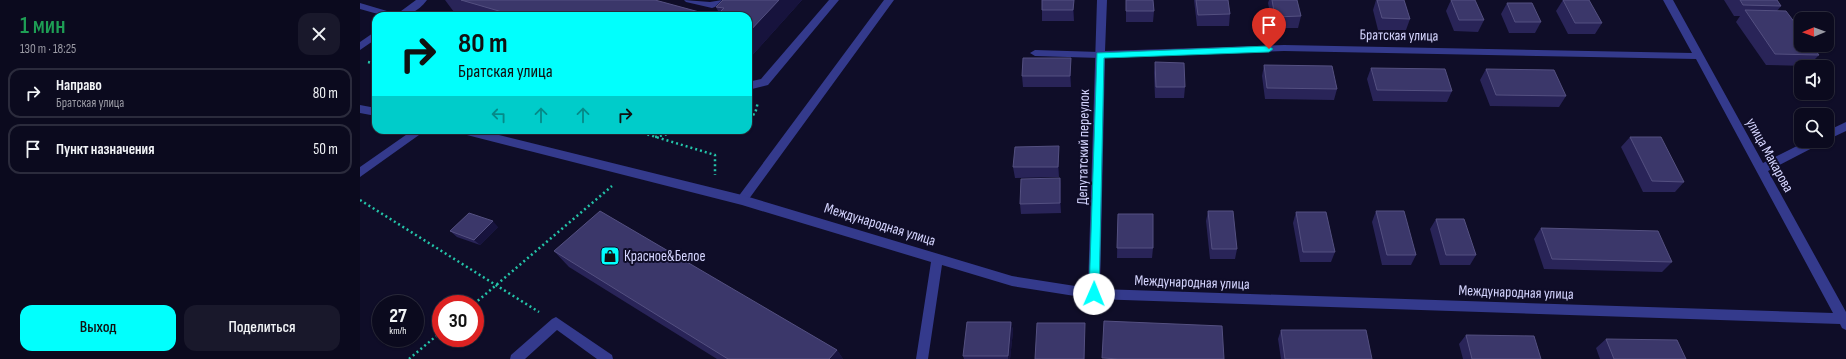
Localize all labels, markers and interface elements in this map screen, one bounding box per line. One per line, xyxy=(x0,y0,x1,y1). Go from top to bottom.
pin xyxy=(1252,8,1286,49)
text: 1 мин xyxy=(20,11,65,40)
north arrow xyxy=(1794,12,1834,52)
map controls xyxy=(1794,12,1834,148)
button: close xyxy=(298,13,340,55)
icon: arrive xyxy=(1258,14,1280,36)
street label: Братская улица xyxy=(1359,25,1439,46)
text: 80 m xyxy=(458,27,507,60)
icon: right xyxy=(392,28,444,80)
text: 130 m · 18:25 xyxy=(20,41,76,57)
button: sound xyxy=(1794,60,1834,100)
text: Братская улица xyxy=(458,61,553,82)
text: Направо xyxy=(56,76,102,95)
icon: right xyxy=(22,82,44,104)
text: 80 m xyxy=(313,84,338,103)
street label: Депутатский переулок xyxy=(1073,89,1094,205)
text: Братская улица xyxy=(56,95,124,111)
icon: left xyxy=(488,104,510,126)
icon: ahead xyxy=(530,104,552,126)
icon: ahead xyxy=(572,104,594,126)
icon: right xyxy=(614,104,636,126)
button: search xyxy=(1794,108,1834,148)
street label: улица Макарова xyxy=(1741,115,1798,196)
icon: arrive xyxy=(22,138,44,160)
text: Пункт назначения xyxy=(56,140,154,159)
text: 50 m xyxy=(313,140,338,159)
street label: Международная улица xyxy=(822,199,938,250)
shop icon: Красное&Белое xyxy=(599,245,621,267)
place label: Красное&Белое xyxy=(624,247,706,266)
street label: Международная улица xyxy=(1134,271,1250,294)
position arrow xyxy=(1073,273,1115,315)
street label: Международная улица xyxy=(1458,281,1574,304)
speed limit sign: 30 xyxy=(432,295,484,347)
text: 27 xyxy=(389,304,407,328)
button: Выход xyxy=(20,305,176,351)
button: Поделиться xyxy=(184,305,340,351)
text: km/h xyxy=(389,325,407,337)

